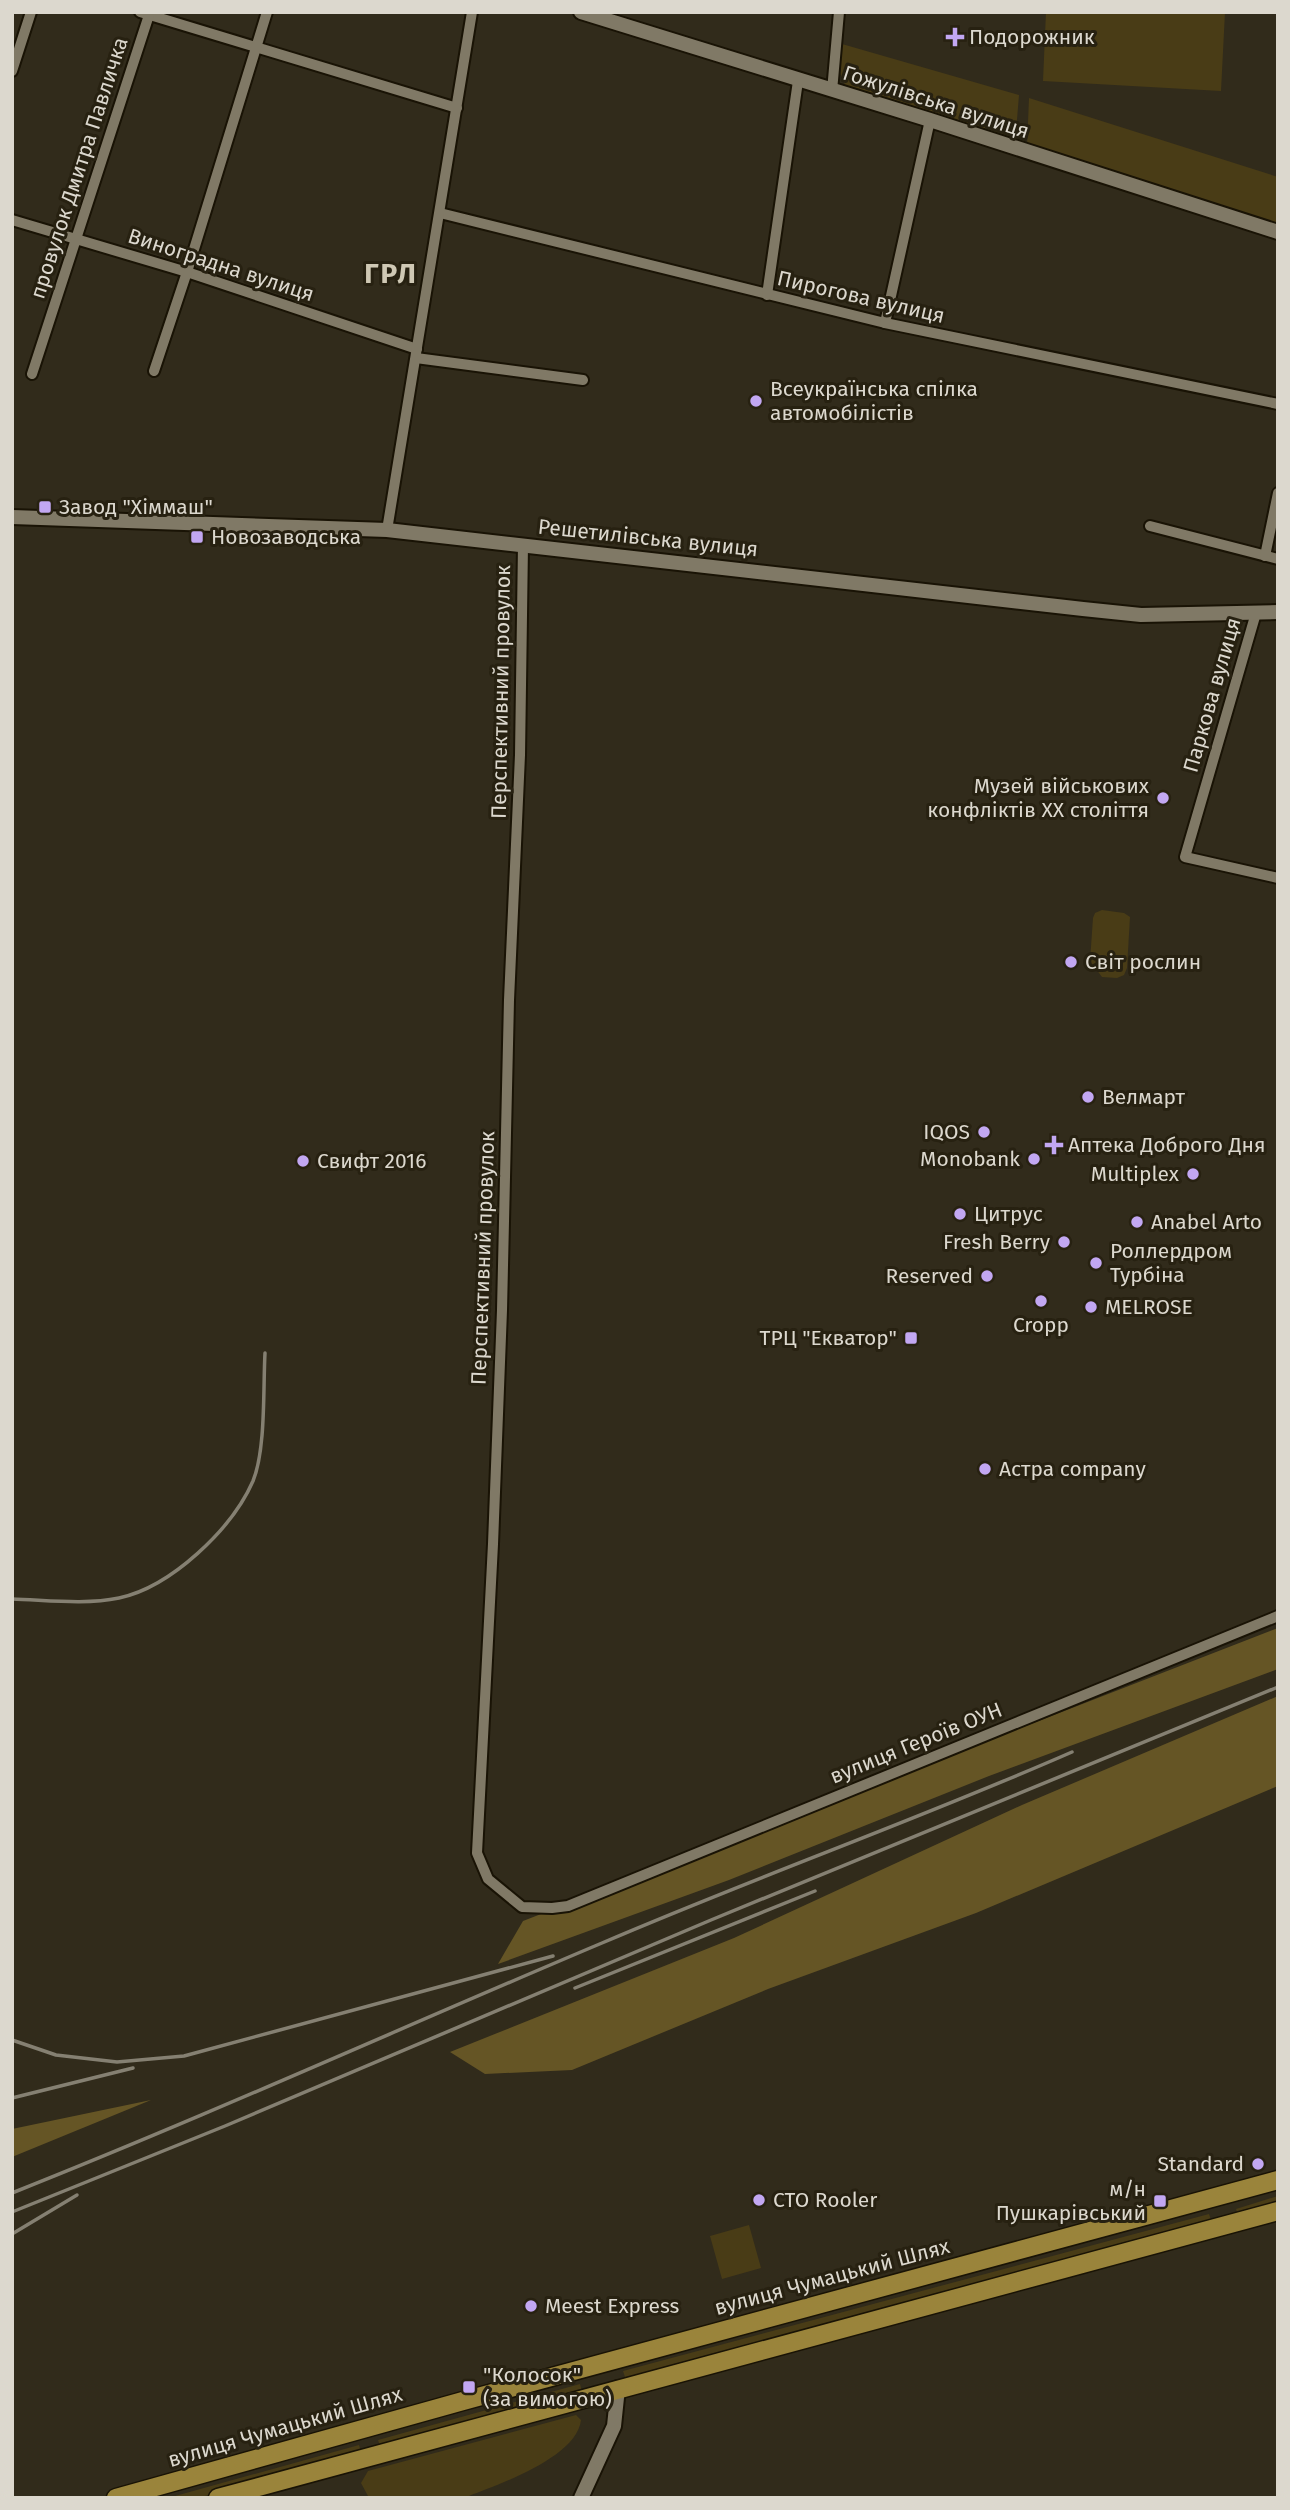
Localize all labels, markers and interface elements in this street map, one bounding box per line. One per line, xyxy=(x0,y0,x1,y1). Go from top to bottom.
place label: Подорожник xyxy=(969,24,1095,50)
marker: Подорожник xyxy=(947,29,963,45)
street label: провулок Дмитра Павличка xyxy=(24,34,134,302)
street label: Гожулівська вулиця xyxy=(840,60,1032,144)
street label: Виноградна вулиця xyxy=(125,223,317,307)
district label: ГРЛ xyxy=(364,257,418,290)
street label: Пирогова вулиця xyxy=(775,265,947,329)
place label: Всеукраїнська спілка автомобілістів xyxy=(770,376,978,426)
marker: Всеукраїнська спілка автомобілістів xyxy=(748,393,764,409)
place label: Завод "Хіммаш" xyxy=(59,494,213,520)
marker: Завод "Хіммаш" xyxy=(37,499,53,515)
street label: Решетилівська вулиця xyxy=(537,514,759,562)
place label: Новозаводська xyxy=(211,524,361,550)
marker: Новозаводська xyxy=(189,529,205,545)
street label: Перспективний провулок xyxy=(486,565,516,819)
street label: Паркова вулиця xyxy=(1177,615,1247,775)
place label: Музей військових конфліктів ХХ століття xyxy=(927,773,1150,823)
marker: Музей військових конфліктів ХХ століття xyxy=(1155,790,1171,806)
place label: Світ рослин xyxy=(1085,949,1201,975)
marker: Світ рослин xyxy=(1063,954,1079,970)
place label: Велмарт xyxy=(1102,1084,1186,1110)
marker: Велмарт xyxy=(1080,1089,1096,1105)
place label: IQOS xyxy=(923,1119,970,1145)
marker: IQOS xyxy=(976,1124,992,1140)
street label: Перспективний провулок xyxy=(466,1131,500,1385)
place label: Аптека Доброго Дня xyxy=(1068,1132,1266,1158)
marker: Аптека Доброго Дня xyxy=(1046,1137,1062,1153)
place label: Monobank xyxy=(920,1146,1020,1172)
place label: Свифт 2016 xyxy=(317,1148,426,1174)
marker: Monobank xyxy=(1026,1151,1042,1167)
marker: Свифт 2016 xyxy=(295,1153,311,1169)
place label: Multiplex xyxy=(1091,1161,1180,1187)
marker: Multiplex xyxy=(1185,1166,1201,1182)
place label: Цитрус xyxy=(974,1201,1043,1227)
marker: Цитрус xyxy=(952,1206,968,1222)
place label: Anabel Arto xyxy=(1151,1209,1262,1235)
marker: Anabel Arto xyxy=(1129,1214,1145,1230)
place label: Fresh Berry xyxy=(943,1229,1051,1255)
marker: Fresh Berry xyxy=(1056,1234,1072,1250)
place label: Роллердром Турбіна xyxy=(1110,1238,1232,1288)
marker: Роллердром Турбіна xyxy=(1088,1255,1104,1271)
place label: Reserved xyxy=(886,1263,973,1289)
marker: Reserved xyxy=(979,1268,995,1284)
marker: Cropp xyxy=(1033,1293,1049,1309)
place label: MELROSE xyxy=(1105,1294,1193,1320)
marker: MELROSE xyxy=(1083,1299,1099,1315)
place label: Cropp xyxy=(1013,1312,1069,1338)
place label: ТРЦ "Екватор" xyxy=(760,1325,897,1351)
marker: ТРЦ "Екватор" xyxy=(903,1330,919,1346)
place label: Астра company xyxy=(999,1456,1147,1482)
marker: Астра company xyxy=(977,1461,993,1477)
street label: вулиця Героїв ОУН xyxy=(826,1697,1006,1789)
place label: Standard xyxy=(1157,2151,1244,2177)
marker: Standard xyxy=(1250,2156,1266,2172)
place label: м/н Пушкарівський xyxy=(996,2176,1146,2226)
place label: СТО Rooler xyxy=(773,2187,877,2213)
marker: СТО Rooler xyxy=(751,2192,767,2208)
marker: м/н Пушкарівський xyxy=(1152,2193,1168,2209)
street label: вулиця Чумацький Шлях xyxy=(712,2233,953,2321)
place label: Meest Express xyxy=(545,2293,680,2319)
marker: Meest Express xyxy=(523,2298,539,2314)
place label: "Колосок" (за вимогою) xyxy=(483,2362,612,2412)
marker: "Колосок" (за вимогою) xyxy=(461,2379,477,2395)
street label: вулиця Чумацький Шлях xyxy=(165,2381,406,2473)

